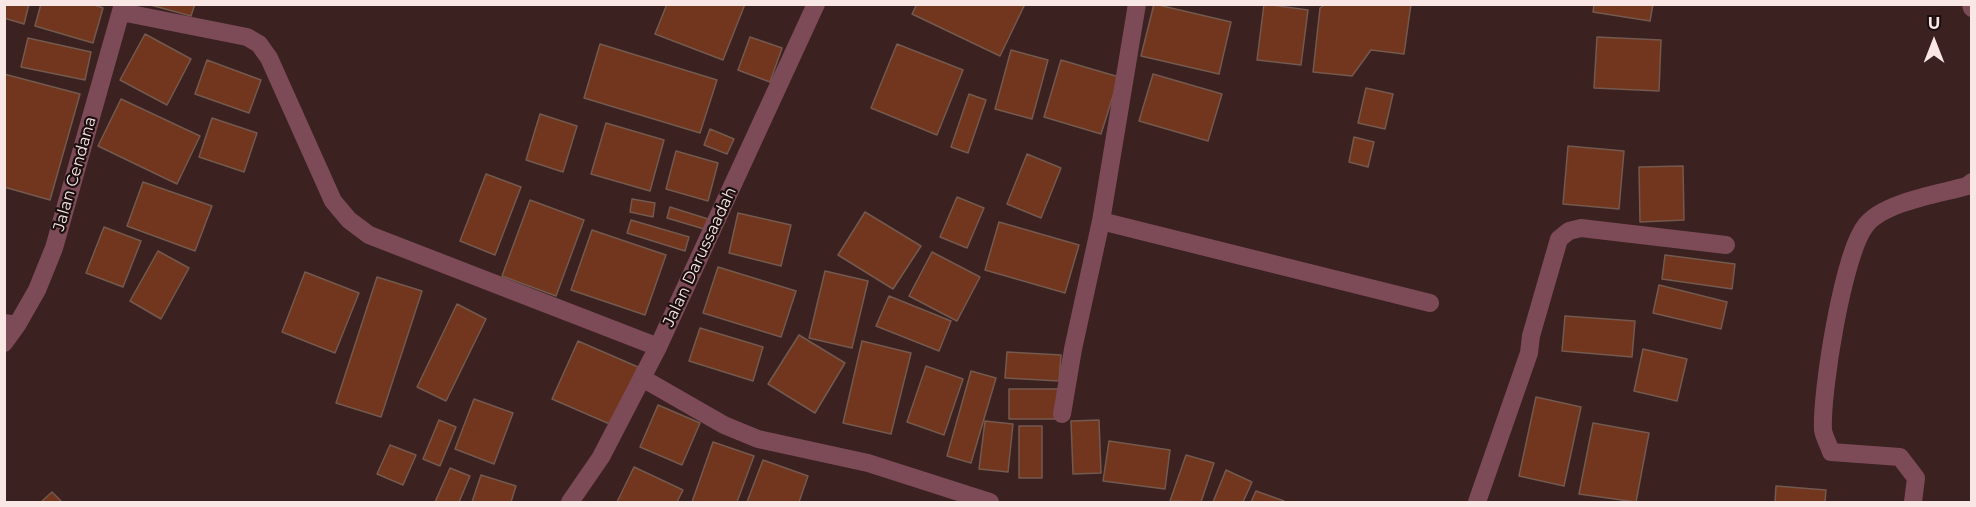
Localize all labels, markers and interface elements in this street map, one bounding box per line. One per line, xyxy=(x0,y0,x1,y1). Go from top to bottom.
north arrow xyxy=(1904,12,1964,72)
text: U xyxy=(1928,14,1940,33)
street label: Jalan Cendana xyxy=(49,115,101,233)
street label: Jalan Darussaadah xyxy=(659,184,741,330)

